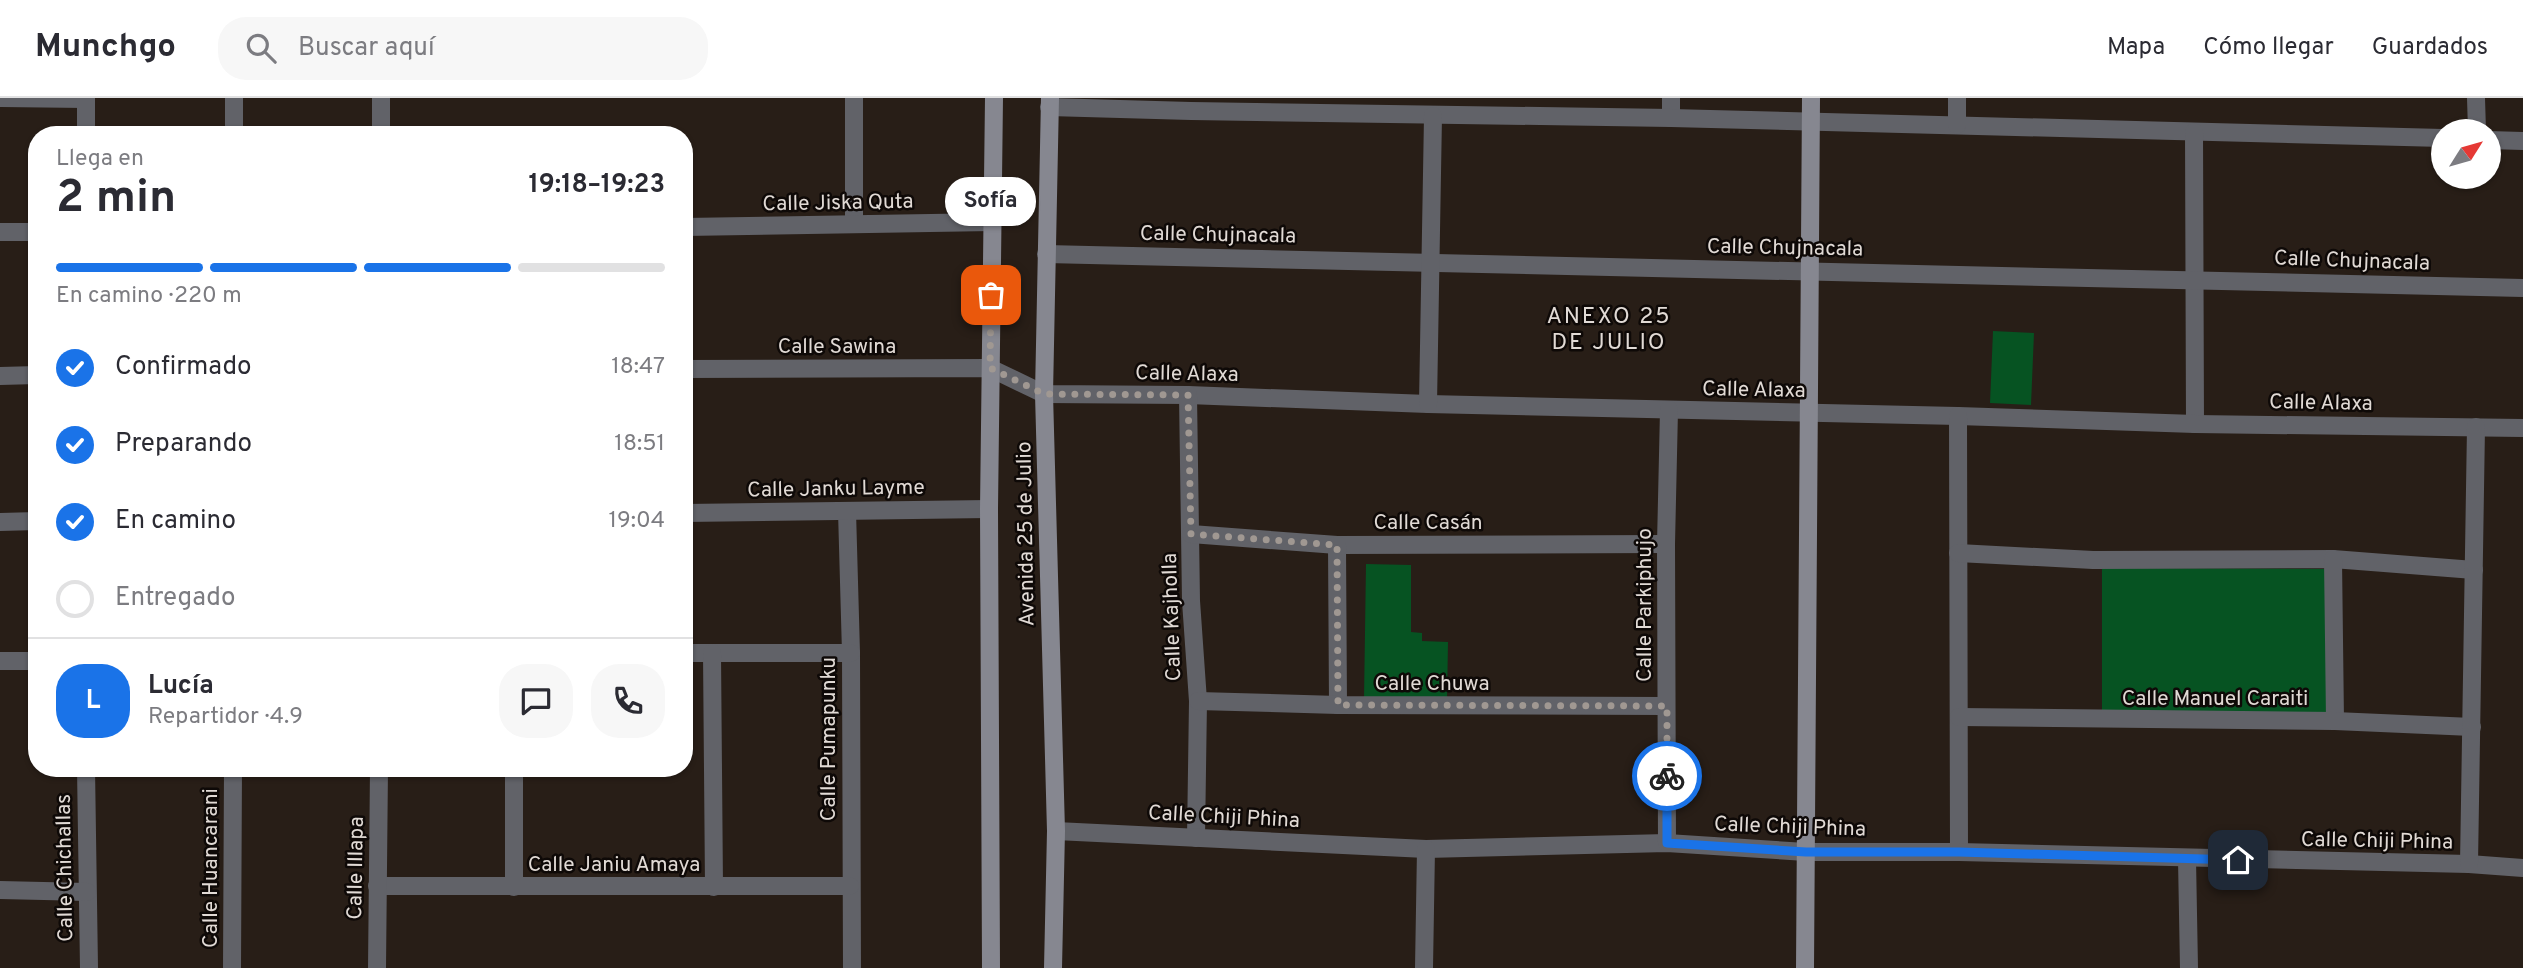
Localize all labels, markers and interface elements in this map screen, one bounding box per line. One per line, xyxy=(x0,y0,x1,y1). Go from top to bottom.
search box xyxy=(218,17,708,80)
text: Munchgo xyxy=(35,27,176,69)
icon: search xyxy=(242,29,280,67)
text: Buscar aquí xyxy=(298,32,435,65)
text: Mapa xyxy=(2107,33,2165,63)
text: Cómo llegar xyxy=(2203,33,2334,63)
text: Guardados xyxy=(2372,33,2488,63)
north arrow xyxy=(2431,119,2501,189)
map controls xyxy=(2431,119,2501,189)
text: Llega en xyxy=(56,145,144,174)
text: 19:18–19:23 xyxy=(528,169,665,202)
text: 2 min xyxy=(56,170,176,229)
callout: Sofía xyxy=(946,176,1036,225)
text: Sofía xyxy=(963,187,1018,216)
street label: Calle Jiska Quta xyxy=(762,189,914,218)
street label: Calle Chujnacala xyxy=(1140,221,1296,250)
street label: Calle Chujnacala xyxy=(1707,234,1863,263)
street label: Calle Chujnacala xyxy=(2273,245,2431,278)
pin xyxy=(961,265,1021,325)
icon: bag xyxy=(972,276,1010,314)
text: En camino · 220 m xyxy=(56,282,242,311)
district label: ANEXO 25 DE JULIO xyxy=(1546,303,1672,358)
street label: Calle Sawina xyxy=(778,334,896,361)
icon: check xyxy=(56,349,94,387)
text: Confirmado xyxy=(115,351,252,384)
text: 18:47 xyxy=(611,353,665,382)
street label: Calle Alaxa xyxy=(1135,360,1239,389)
street label: Calle Alaxa xyxy=(1702,376,1806,405)
street label: Calle Alaxa xyxy=(2269,389,2373,418)
icon: check xyxy=(56,426,94,464)
text: Preparando xyxy=(115,428,252,461)
text: 18:51 xyxy=(614,430,665,459)
street label: Avenida 25 de Julio xyxy=(1011,441,1042,627)
street label: Calle Janku Layme xyxy=(747,474,925,505)
icon: check xyxy=(56,503,94,541)
text: En camino xyxy=(115,505,236,538)
text: 19:04 xyxy=(608,507,665,536)
street label: Calle Casán xyxy=(1373,510,1483,537)
street label: Calle Parkiphujo xyxy=(1632,528,1659,682)
street label: Calle Kajholla xyxy=(1157,552,1188,682)
text: Entregado xyxy=(115,582,235,615)
street label: Calle Pumapunku xyxy=(816,657,843,821)
button: chat xyxy=(499,664,573,738)
button: phone xyxy=(591,664,665,738)
text: Lucía xyxy=(148,670,214,703)
street label: Calle Chuwa xyxy=(1375,671,1489,698)
text: L xyxy=(86,685,100,718)
street label: Calle Manuel Caraiti xyxy=(2122,686,2308,713)
text: Repartidor · 4.9 xyxy=(148,703,303,732)
courier xyxy=(1632,741,1702,811)
icon: bike xyxy=(1648,757,1686,795)
street label: Calle Huancarani xyxy=(198,788,225,948)
street label: Calle Chichallas xyxy=(51,794,80,942)
street label: Calle Chiji Phina xyxy=(1147,800,1301,835)
street label: Calle Chiji Phina xyxy=(1713,811,1866,844)
street label: Calle Illapa xyxy=(342,816,371,920)
street label: Calle Chiji Phina xyxy=(2301,827,2453,856)
pin xyxy=(2208,830,2268,890)
icon: home xyxy=(2219,841,2257,879)
street label: Calle Janiu Amaya xyxy=(528,852,700,879)

